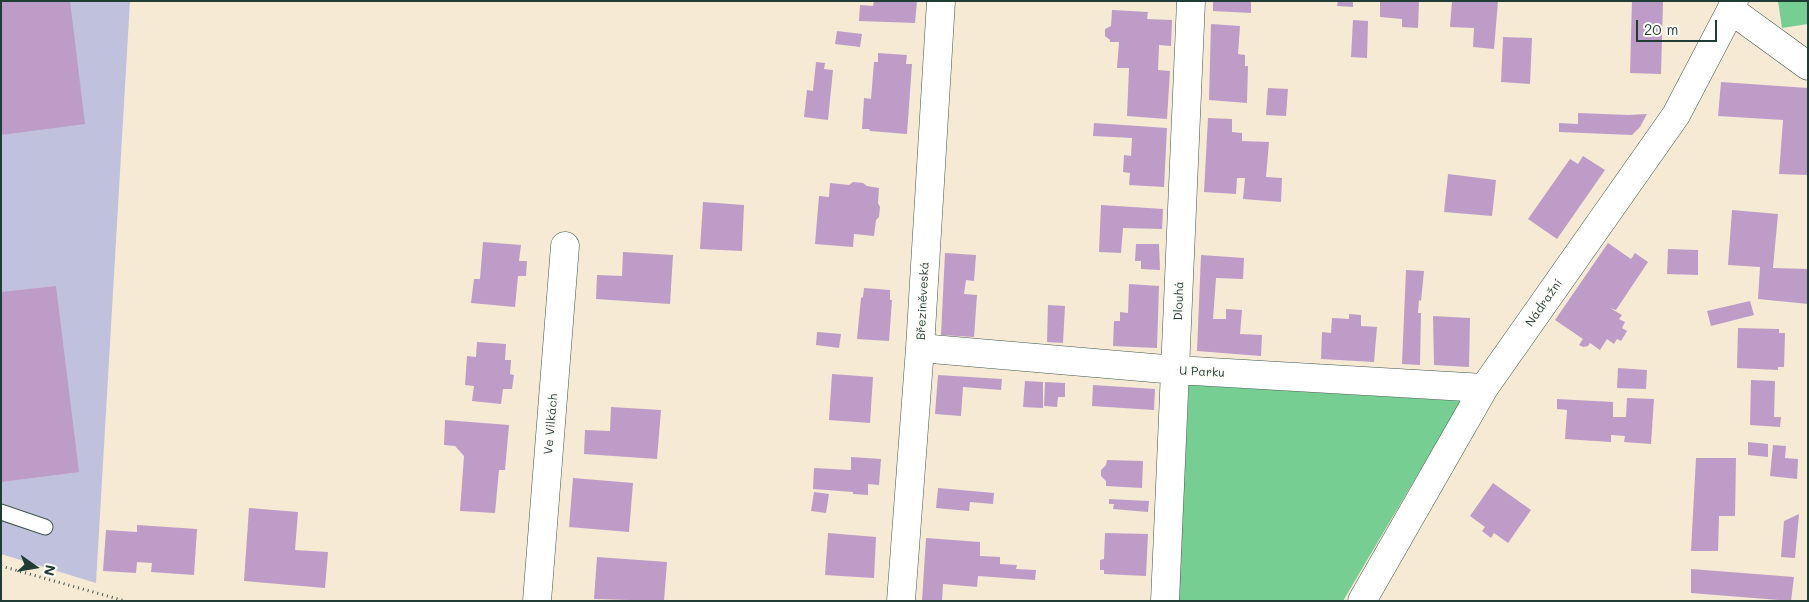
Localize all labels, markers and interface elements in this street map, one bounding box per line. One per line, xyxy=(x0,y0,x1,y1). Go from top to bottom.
scale bar xyxy=(1639,10,1720,42)
text: 20 m xyxy=(1644,19,1678,39)
street label: Březiněveská xyxy=(914,261,932,341)
street label: Nádražní xyxy=(1522,277,1566,329)
street label: Dlouhá xyxy=(1171,281,1187,321)
street label: U Parku xyxy=(1179,364,1225,380)
street label: Ve Vilkách xyxy=(541,393,561,455)
north arrow xyxy=(10,542,60,592)
text: N xyxy=(40,563,61,578)

